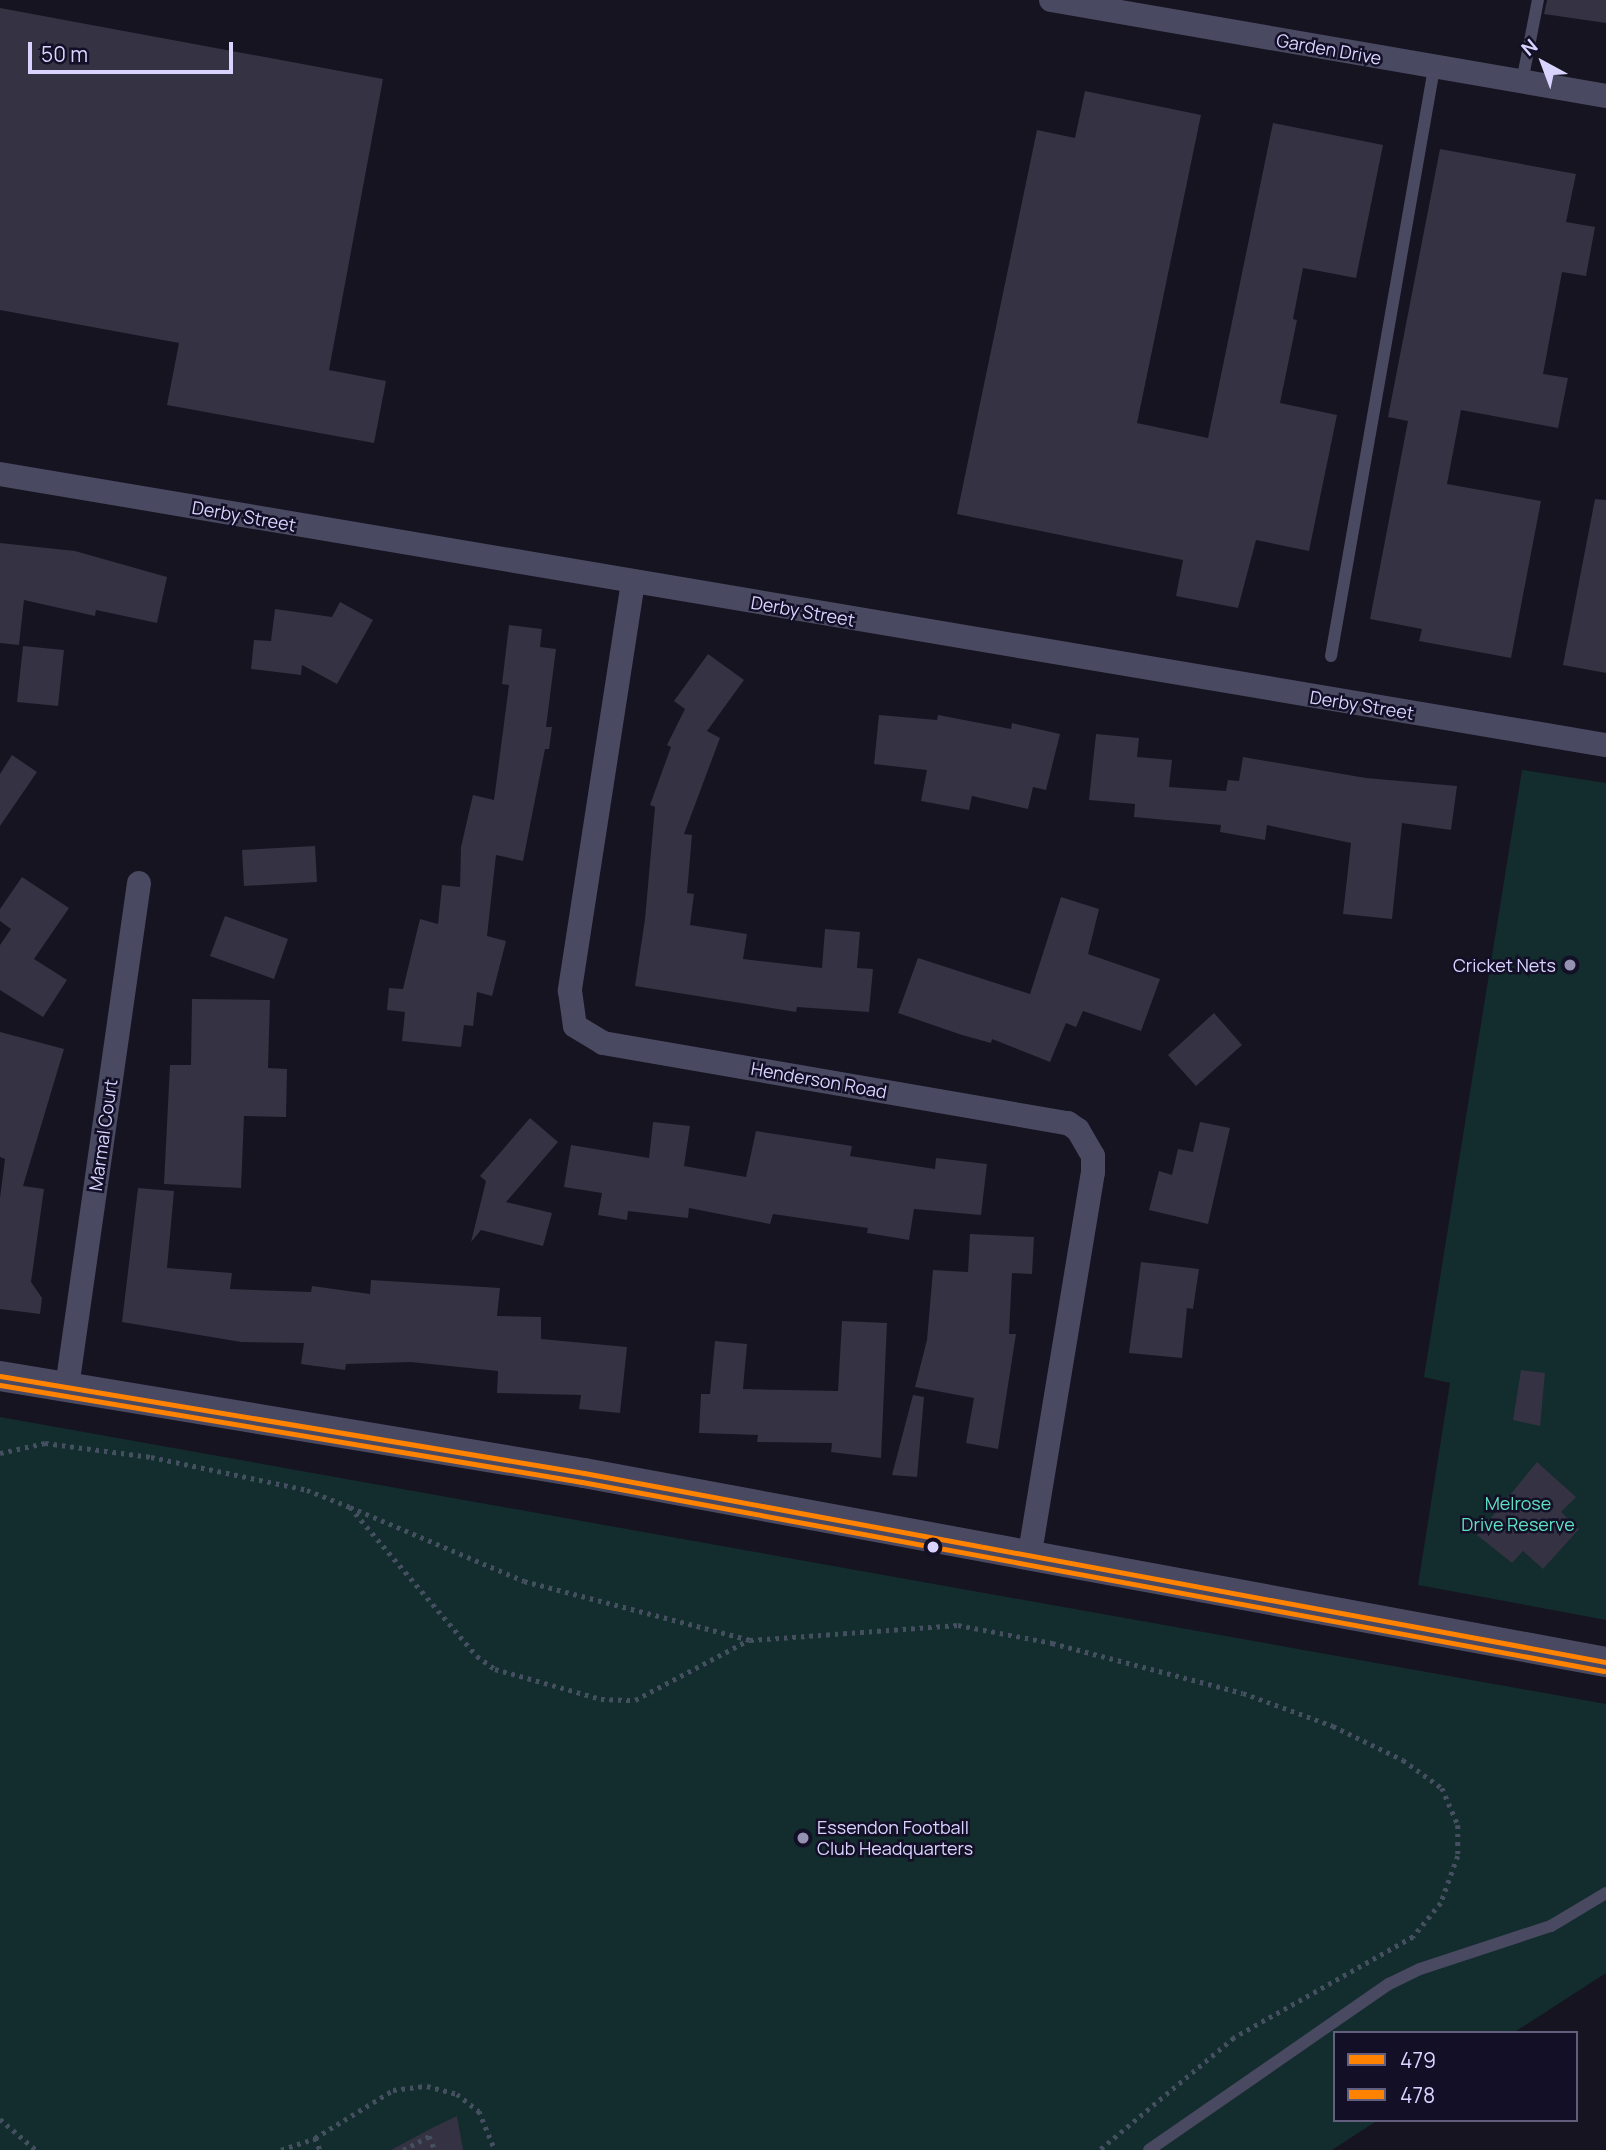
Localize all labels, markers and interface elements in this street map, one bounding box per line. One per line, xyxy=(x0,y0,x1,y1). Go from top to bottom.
scale bar xyxy=(32,28,236,72)
north arrow xyxy=(1508,28,1578,98)
street label: Garden Drive xyxy=(1275,29,1383,69)
text: N xyxy=(1516,33,1543,61)
text: 50 m xyxy=(41,40,88,68)
street label: Derby Street xyxy=(190,496,298,536)
street label: Derby Street xyxy=(749,591,857,631)
street label: Derby Street xyxy=(1308,686,1416,724)
place label: Cricket Nets xyxy=(1453,954,1556,976)
marker: Cricket Nets xyxy=(1562,957,1578,973)
street label: Henderson Road xyxy=(749,1057,889,1103)
street label: Marmal Court xyxy=(84,1078,122,1192)
park label: Melrose Drive Reserve xyxy=(1461,1493,1575,1536)
unlabelled marker xyxy=(926,1540,940,1554)
place label: Essendon Football Club Headquarters xyxy=(817,1817,973,1860)
marker: Essendon Football Club Headquarters xyxy=(795,1830,811,1846)
legend xyxy=(1333,2031,1578,2122)
text: 479 xyxy=(1400,2046,1436,2074)
text: 478 xyxy=(1400,2081,1435,2109)

